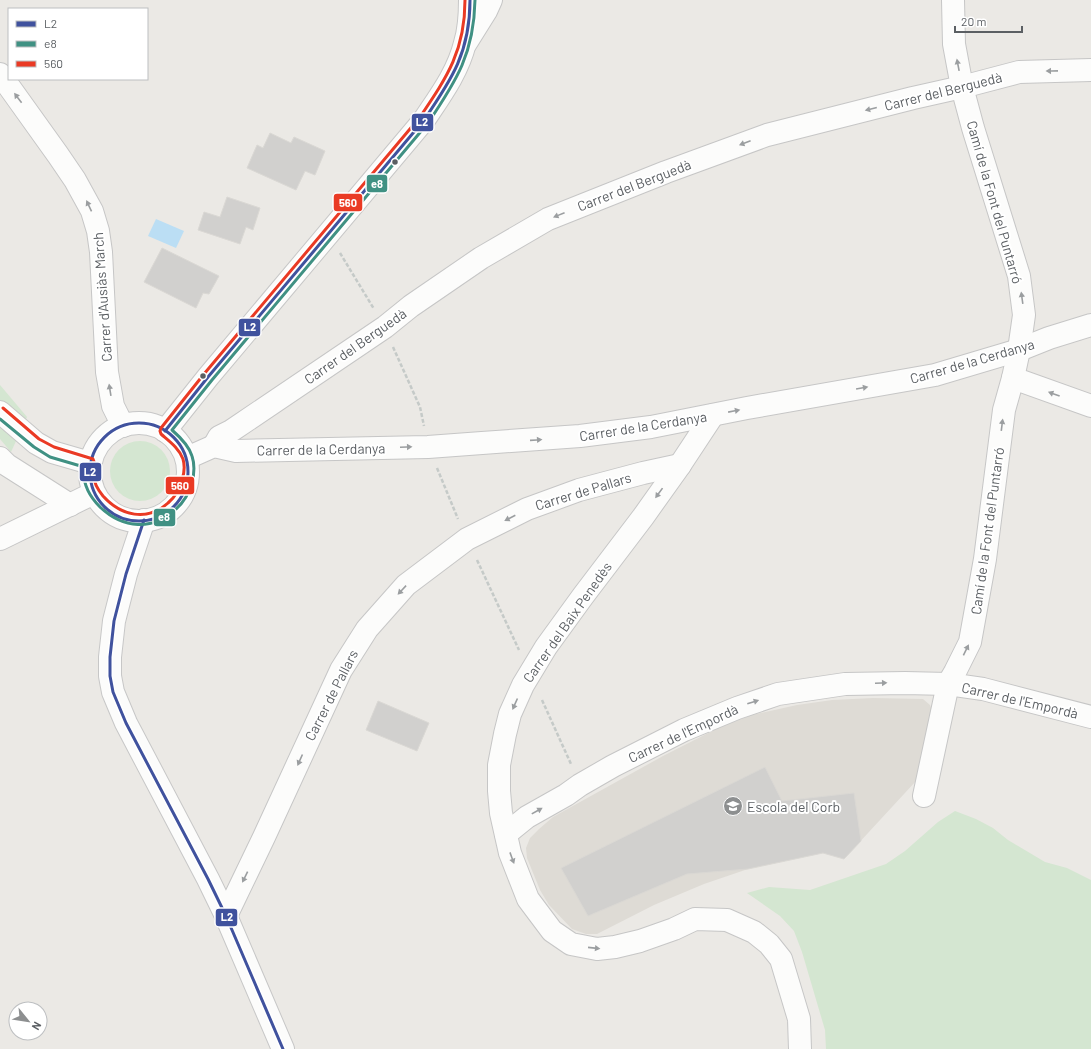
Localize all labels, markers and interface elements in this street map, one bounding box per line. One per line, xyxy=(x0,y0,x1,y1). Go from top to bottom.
legend xyxy=(8,8,148,80)
scale bar xyxy=(955,8,1022,34)
text: 20 m xyxy=(961,14,987,28)
text: L2 xyxy=(44,16,57,30)
text: e8 xyxy=(44,36,57,50)
text: 560 xyxy=(44,56,63,70)
one-way arrow xyxy=(954,59,960,71)
street label: Carrer del Berguedà xyxy=(882,68,1004,114)
one-way arrow xyxy=(1045,68,1058,74)
one-way arrow xyxy=(14,93,22,103)
one-way arrow xyxy=(864,106,877,112)
line badge: L2 xyxy=(411,113,434,132)
text: L2 xyxy=(416,115,428,128)
street label: Camí de la Font del Puntarró xyxy=(964,119,1026,285)
one-way arrow xyxy=(739,140,751,146)
street label: Carrer del Berguedà xyxy=(575,155,693,215)
unlabelled marker xyxy=(390,157,400,167)
line badge: e8 xyxy=(366,174,388,193)
text: e8 xyxy=(371,177,383,190)
line badge: 560 xyxy=(333,193,363,212)
text: 560 xyxy=(339,196,357,209)
one-way arrow xyxy=(86,201,92,212)
one-way arrow xyxy=(552,213,564,219)
street label: Carrer d'Ausiàs March xyxy=(89,232,115,362)
one-way arrow xyxy=(1019,292,1025,304)
street label: Carrer del Berguedà xyxy=(301,304,409,388)
line badge: L2 xyxy=(238,318,261,337)
text: L2 xyxy=(244,320,256,333)
street label: Carrer de la Cerdanya xyxy=(908,335,1036,387)
unlabelled marker xyxy=(198,371,208,381)
one-way arrow xyxy=(107,384,113,396)
one-way arrow xyxy=(856,385,868,391)
one-way arrow xyxy=(1048,390,1060,396)
one-way arrow xyxy=(728,407,740,413)
street label: Carrer de la Cerdanya xyxy=(578,408,708,444)
one-way arrow xyxy=(999,419,1005,431)
one-way arrow xyxy=(530,436,542,443)
street label: Carrer de la Cerdanya xyxy=(256,439,386,459)
one-way arrow xyxy=(400,444,413,450)
street label: Camí de la Font del Puntarró xyxy=(967,446,1007,616)
line badge: L2 xyxy=(79,462,102,482)
text: L2 xyxy=(84,465,96,478)
street label: Carrer de Pallars xyxy=(533,468,633,514)
line badge: 560 xyxy=(165,476,195,495)
text: 560 xyxy=(171,479,189,492)
one-way arrow xyxy=(655,488,664,499)
line badge: e8 xyxy=(153,508,176,527)
text: e8 xyxy=(158,510,170,523)
one-way arrow xyxy=(504,515,515,521)
street label: Carrer del Baix Penedès xyxy=(519,558,615,686)
one-way arrow xyxy=(398,585,407,595)
one-way arrow xyxy=(963,644,970,656)
street label: Carrer de Pallars xyxy=(301,646,361,743)
street label: Carrer de l'Empordà xyxy=(960,678,1080,722)
one-way arrow xyxy=(875,680,887,687)
one-way arrow xyxy=(512,698,518,710)
one-way arrow xyxy=(747,699,759,705)
street label: Carrer de l'Empordà xyxy=(625,700,741,766)
one-way arrow xyxy=(296,754,302,766)
school or university icon: Escola del Corb xyxy=(722,795,744,817)
place label: Escola del Corb xyxy=(747,798,840,815)
one-way arrow xyxy=(531,808,543,815)
one-way arrow xyxy=(509,853,515,865)
one-way arrow xyxy=(242,872,248,883)
line badge: L2 xyxy=(215,908,238,927)
text: L2 xyxy=(221,910,233,923)
one-way arrow xyxy=(588,945,600,951)
north arrow xyxy=(8,1001,48,1041)
text: N xyxy=(30,1020,45,1033)

